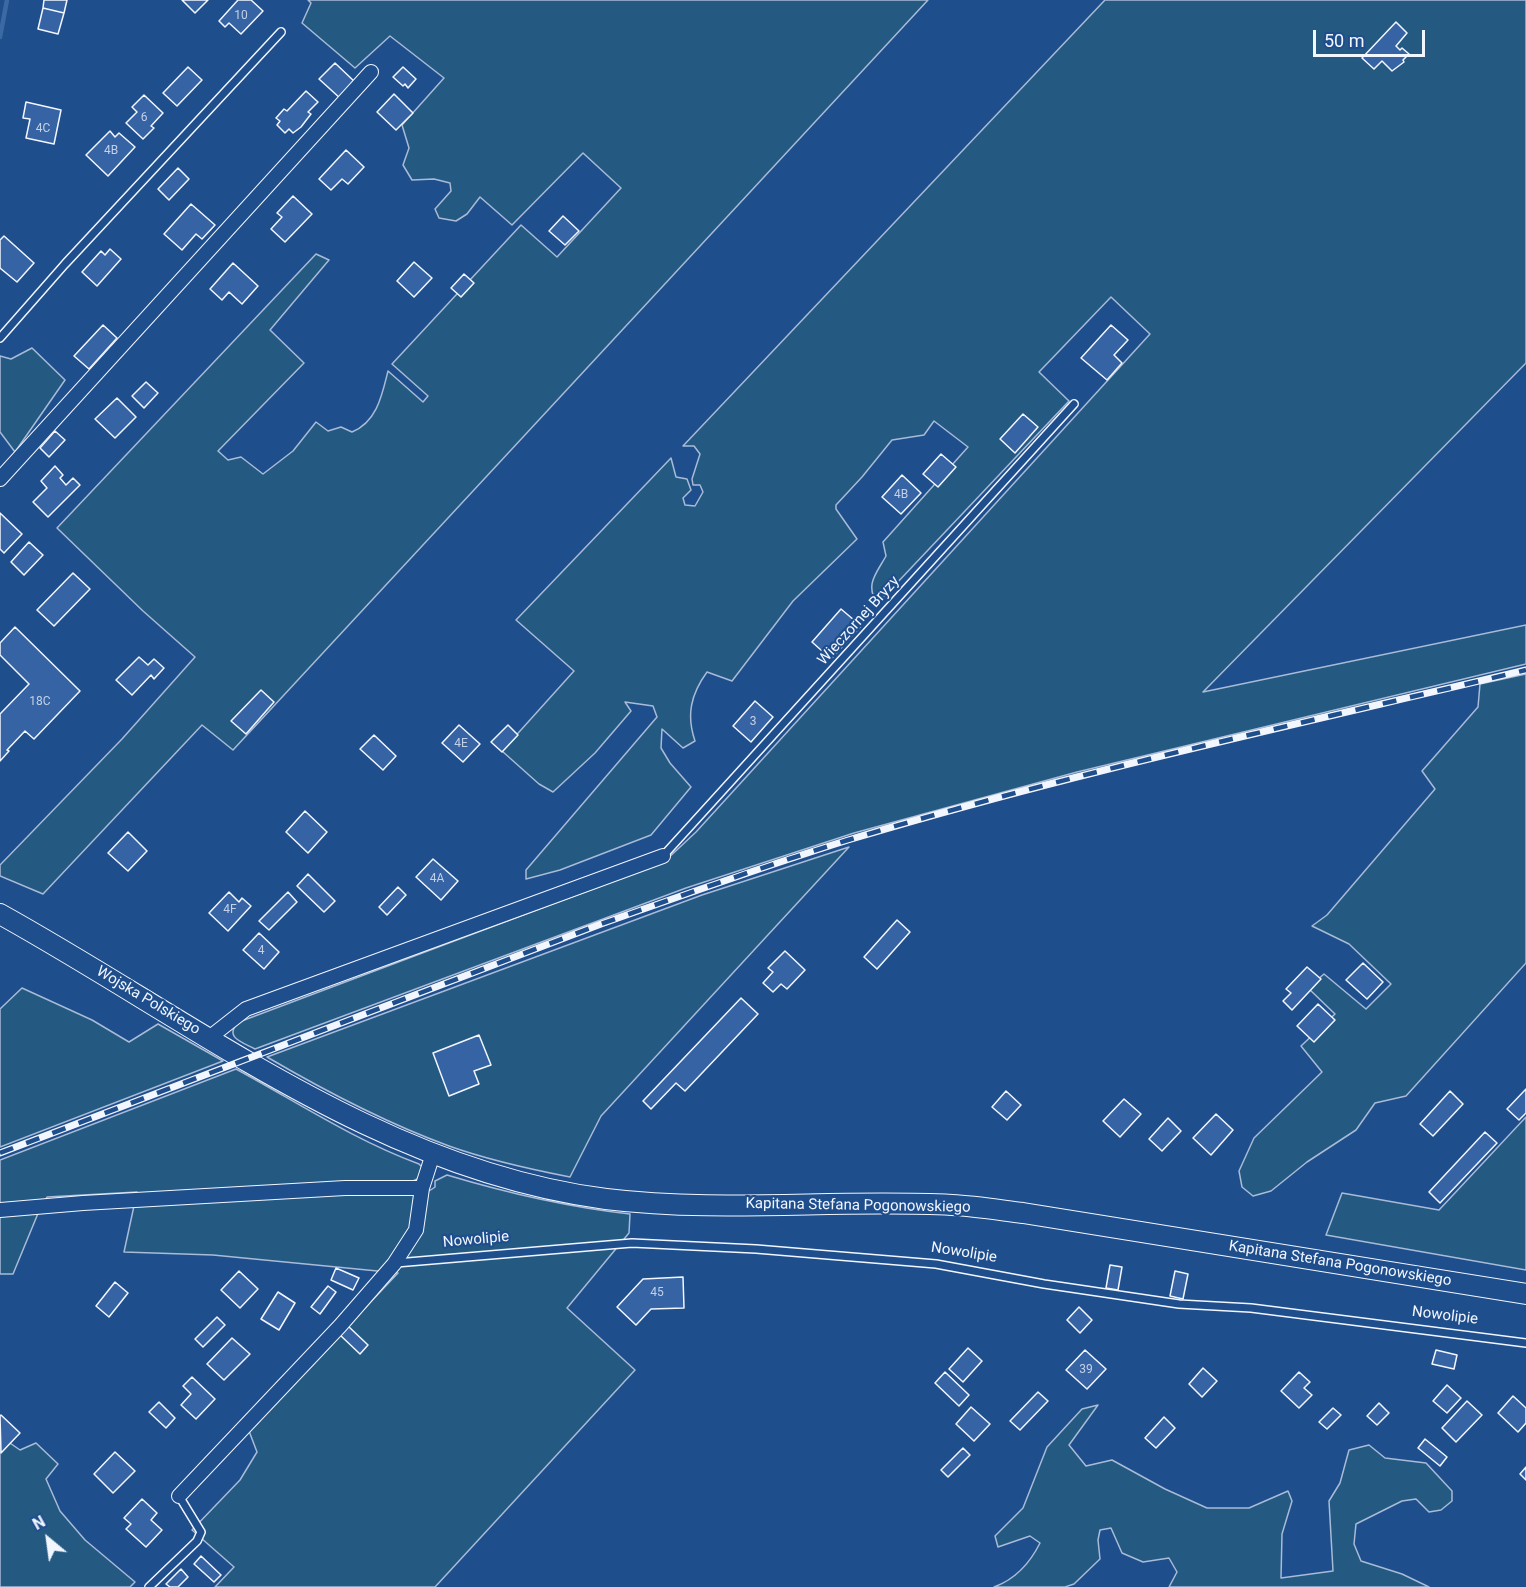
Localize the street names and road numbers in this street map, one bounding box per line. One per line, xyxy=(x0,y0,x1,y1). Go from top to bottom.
street label: Wieczornej Bryzy xyxy=(814,573,904,669)
street label: Wojska Polskiego xyxy=(93,963,203,1039)
street label: Kapitana Stefana Pogonowskiego xyxy=(745,1195,971,1217)
street label: Nowolipie xyxy=(442,1228,510,1252)
street label: Kapitana Stefana Pogonowskiego xyxy=(1227,1238,1453,1290)
street label: Nowolipie xyxy=(930,1239,998,1267)
street label: Nowolipie xyxy=(1411,1303,1479,1329)

